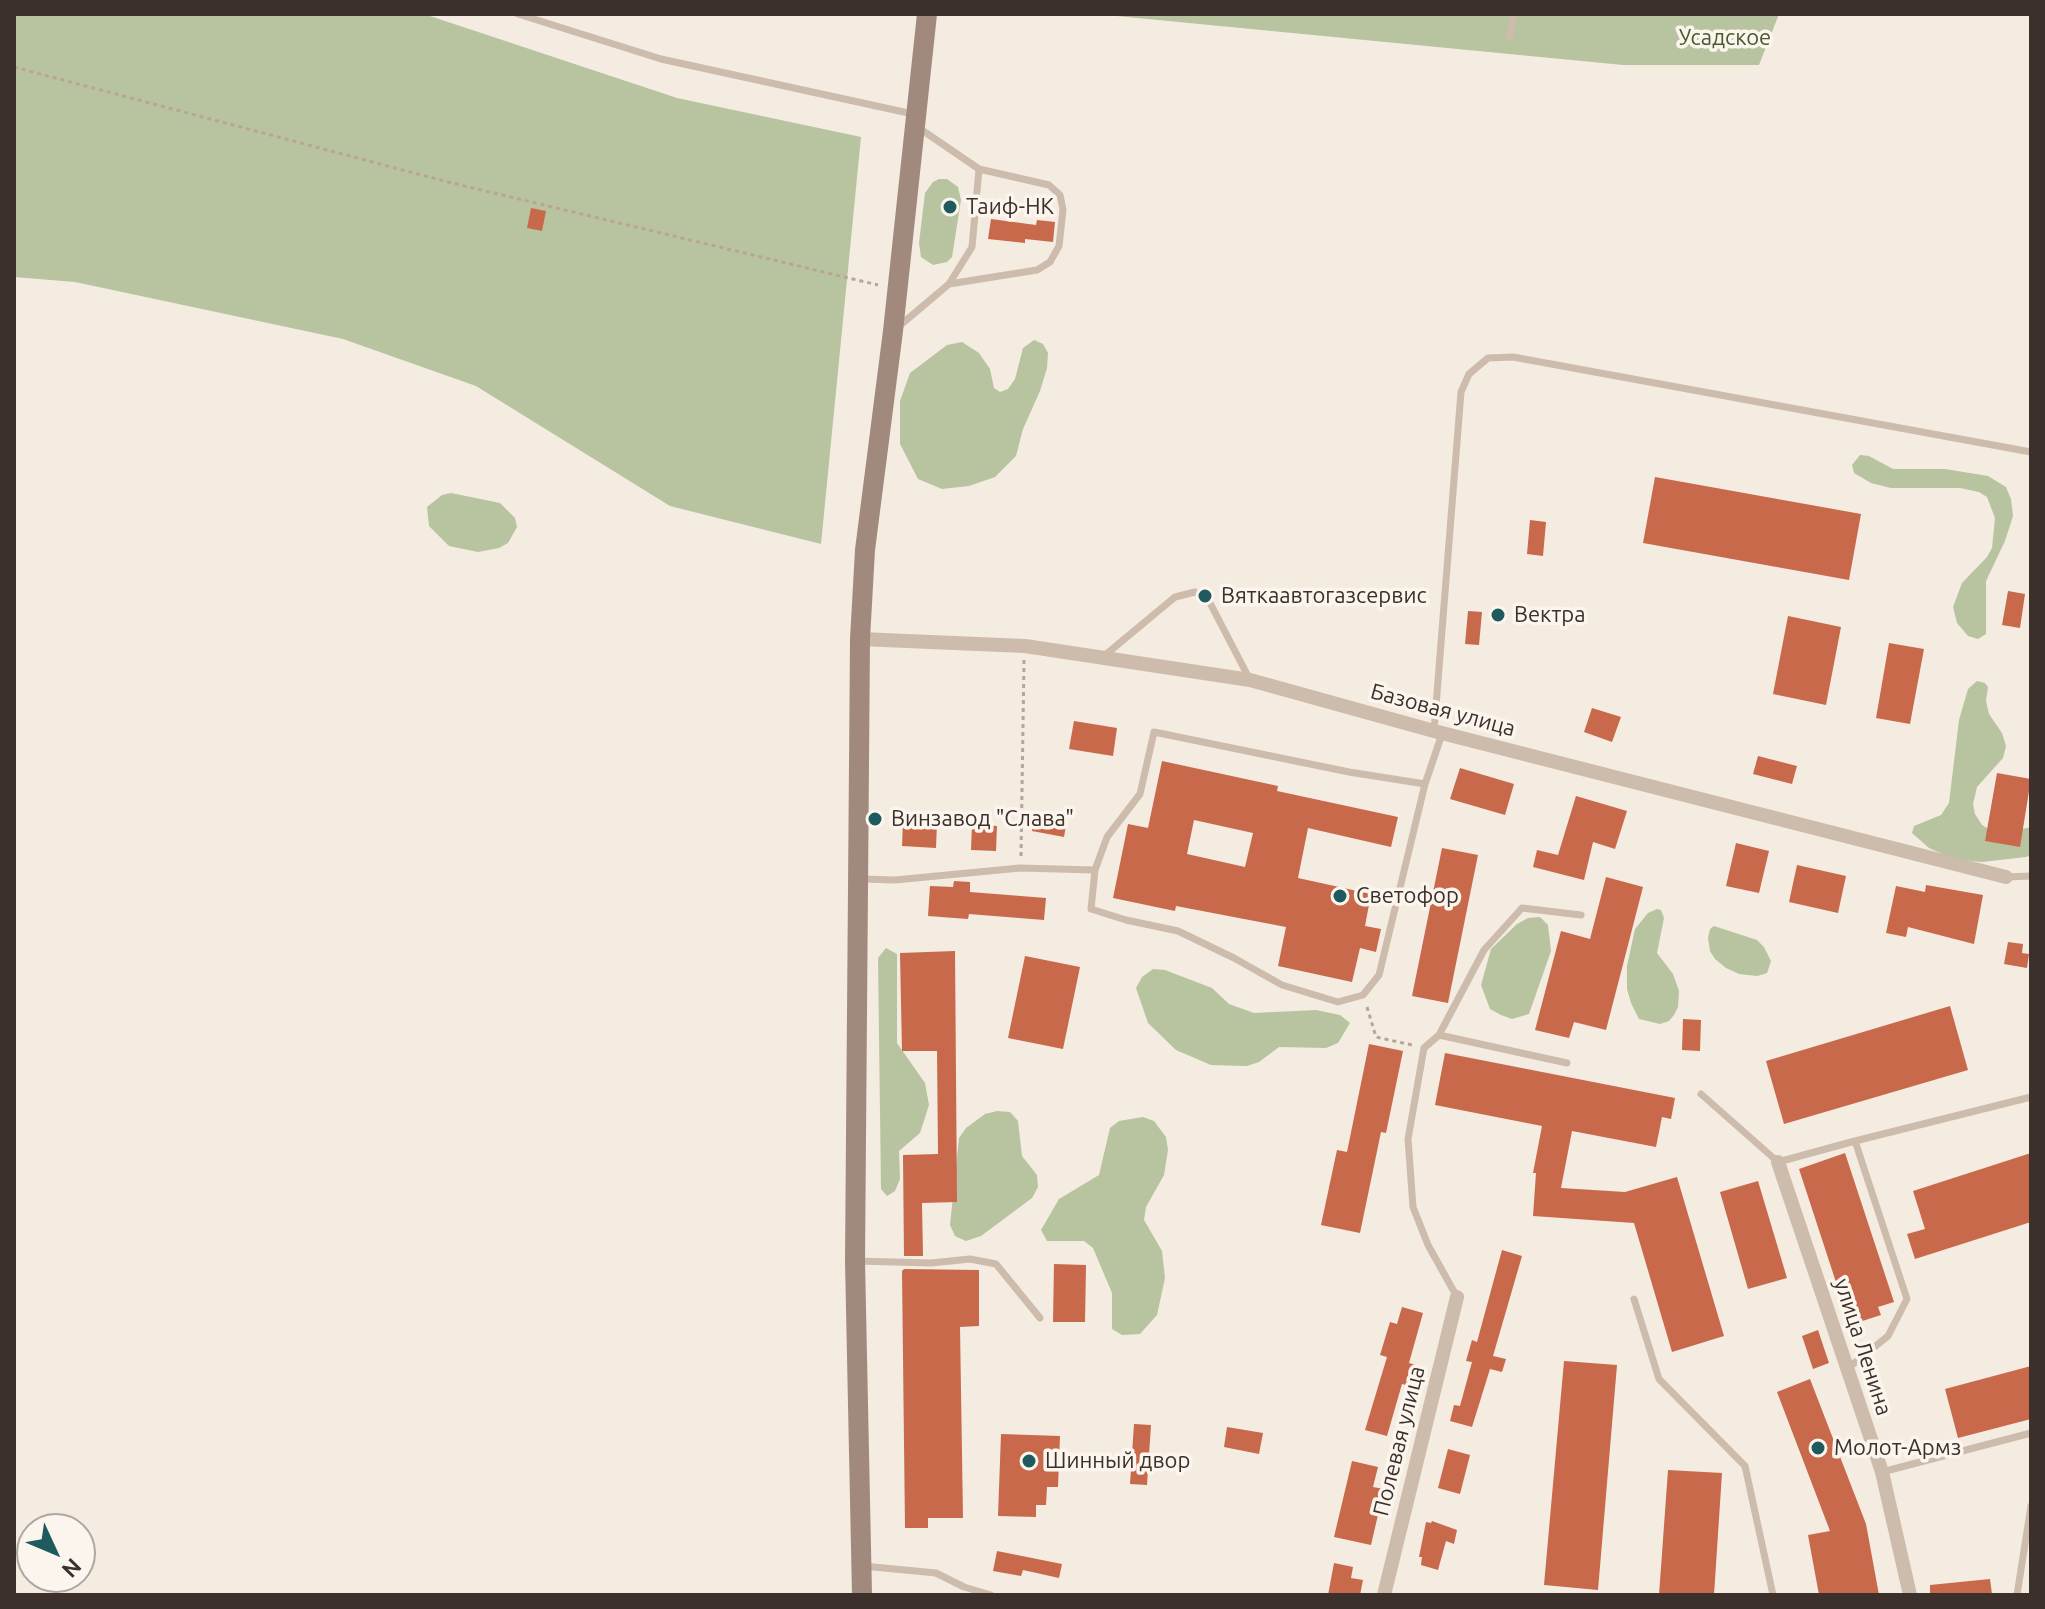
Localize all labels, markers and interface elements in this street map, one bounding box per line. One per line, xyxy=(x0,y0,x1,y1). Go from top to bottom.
park label: Усадское xyxy=(1679,25,1771,51)
place label: Таиф-НК xyxy=(966,194,1054,220)
marker: Таиф-НК xyxy=(941,198,959,216)
place label: Вяткаавтогазсервис xyxy=(1221,583,1427,609)
marker: Вяткаавтогазсервис xyxy=(1196,587,1214,605)
place label: Вектра xyxy=(1514,602,1585,628)
marker: Вектра xyxy=(1489,606,1507,624)
street label: Базовая улица xyxy=(1368,678,1518,742)
place label: Винзавод "Слава" xyxy=(891,806,1074,832)
marker: Винзавод "Слава" xyxy=(866,810,884,828)
place label: Светофор xyxy=(1356,883,1459,909)
marker: Светофор xyxy=(1331,887,1349,905)
street label: улица Ленина xyxy=(1828,1275,1898,1419)
street label: Полевая улица xyxy=(1368,1363,1430,1519)
place label: Молот-Армз xyxy=(1834,1435,1961,1461)
marker: Молот-Армз xyxy=(1809,1439,1827,1457)
place label: Шинный двор xyxy=(1045,1448,1190,1474)
marker: Шинный двор xyxy=(1020,1452,1038,1470)
north arrow xyxy=(16,1513,96,1593)
text: N xyxy=(57,1554,87,1583)

